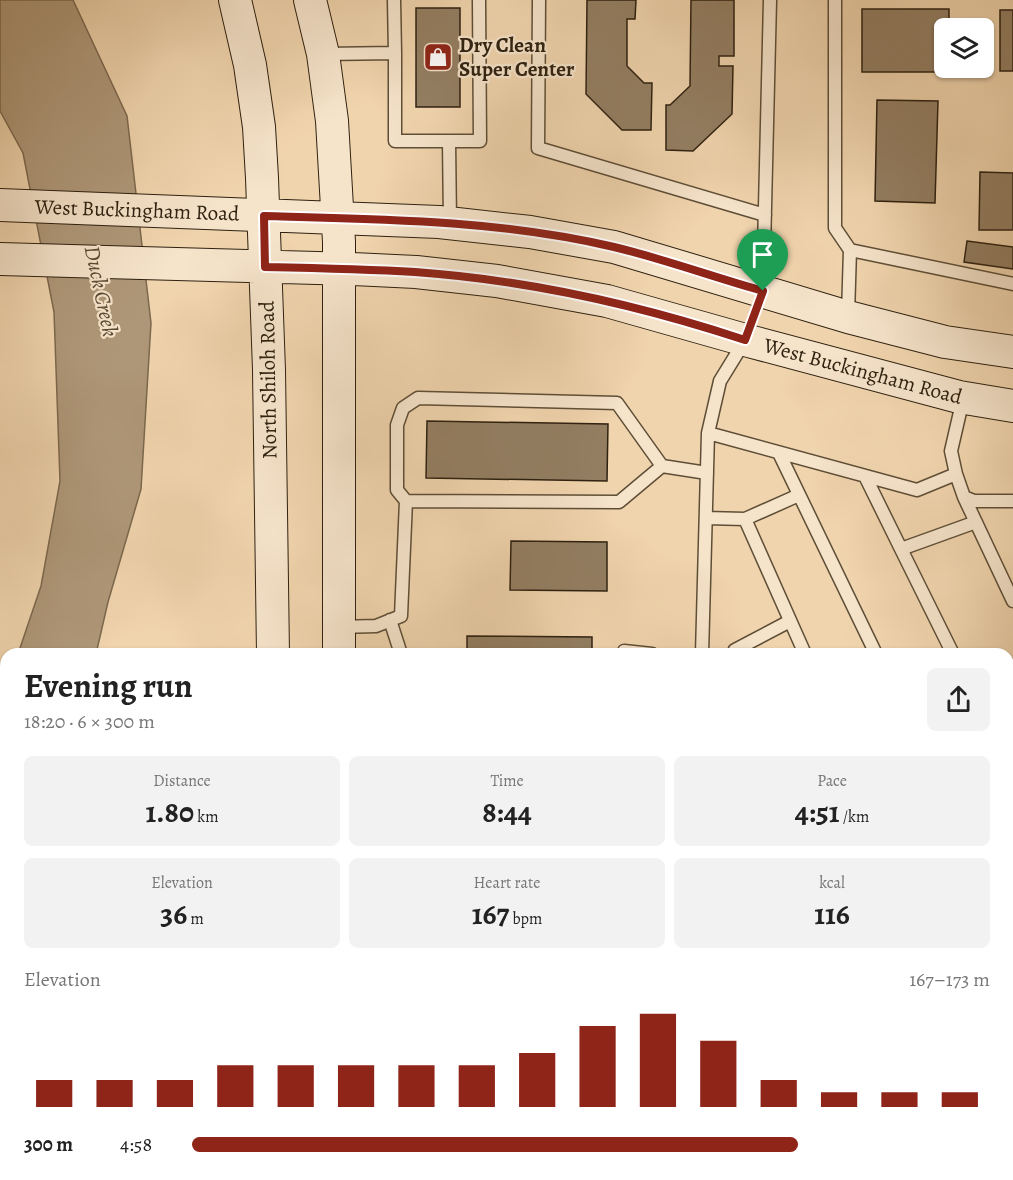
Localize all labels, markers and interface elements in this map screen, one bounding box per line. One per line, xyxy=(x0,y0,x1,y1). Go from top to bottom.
map controls xyxy=(934,18,994,78)
button: layers xyxy=(934,18,994,78)
place label: Dry Clean Super Center xyxy=(459,31,575,83)
shop icon: Dry Clean Super Center xyxy=(422,41,454,73)
street label: West Buckingham Road xyxy=(33,192,240,228)
pin xyxy=(737,229,788,291)
icon: arrive xyxy=(746,238,779,271)
water label: Duck Creek xyxy=(77,243,125,340)
street label: North Shiloh Road xyxy=(253,300,283,459)
street label: West Buckingham Road xyxy=(760,331,966,411)
text: Evening run xyxy=(24,663,193,708)
button: share xyxy=(927,668,990,731)
text: 18:20 · 6 × 300 m xyxy=(24,708,155,735)
text: Distance xyxy=(153,770,211,792)
text: Time xyxy=(490,770,524,792)
text: Pace xyxy=(817,770,847,792)
text: 1.80 xyxy=(146,792,194,832)
text: 8:44 xyxy=(482,792,532,832)
text: 4:51 xyxy=(795,792,840,832)
text: km xyxy=(194,806,218,828)
text: /km xyxy=(840,806,869,828)
text: Elevation xyxy=(151,872,213,894)
text: Heart rate xyxy=(474,872,540,894)
text: kcal xyxy=(819,872,845,894)
text: 36 xyxy=(160,894,187,934)
text: 167 xyxy=(472,894,509,934)
text: 116 xyxy=(814,894,850,934)
text: m xyxy=(187,908,204,930)
text: bpm xyxy=(509,908,542,930)
text: Elevation xyxy=(24,966,101,993)
text: 167–173 m xyxy=(909,966,990,993)
text: 300 m xyxy=(24,1131,73,1158)
text: 4:58 xyxy=(120,1131,152,1158)

